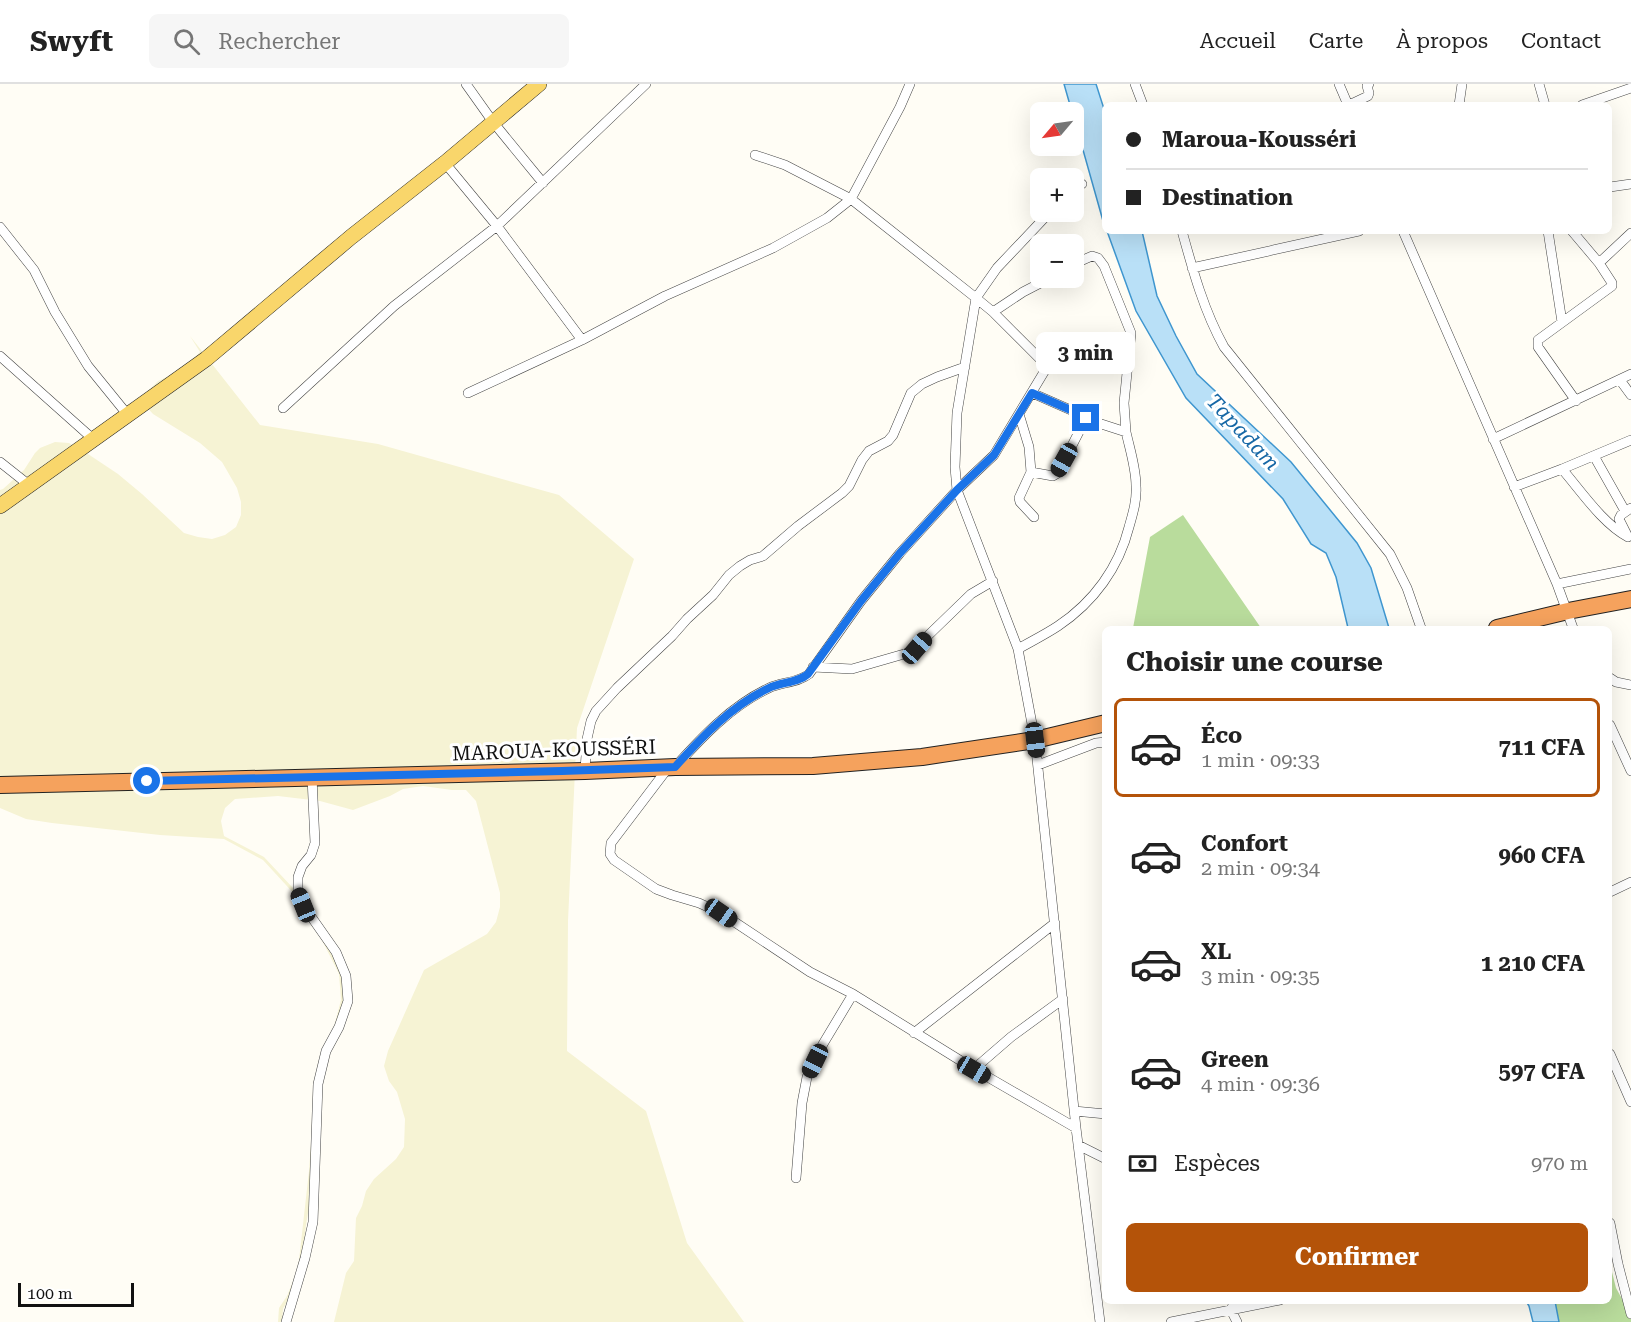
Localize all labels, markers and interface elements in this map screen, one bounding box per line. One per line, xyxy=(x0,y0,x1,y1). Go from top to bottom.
search box xyxy=(149,14,569,68)
text: Swyft xyxy=(30,25,113,58)
icon: search xyxy=(170,25,203,58)
text: Rechercher xyxy=(218,29,340,54)
text: Accueil xyxy=(1200,29,1276,53)
text: Carte xyxy=(1309,29,1363,53)
text: À propos xyxy=(1396,29,1488,53)
text: Contact xyxy=(1521,29,1601,53)
north arrow xyxy=(1030,102,1084,156)
map controls xyxy=(1030,102,1084,288)
text: Maroua-Kousséri xyxy=(1162,127,1356,152)
button: + xyxy=(1030,168,1084,222)
text: Destination xyxy=(1162,185,1293,210)
button: − xyxy=(1030,234,1084,288)
callout: 3 min xyxy=(1036,331,1136,373)
text: 3 min xyxy=(1058,341,1113,365)
water label: Tapadam xyxy=(1202,389,1284,475)
route end xyxy=(1072,404,1099,431)
car xyxy=(1047,440,1081,480)
car xyxy=(898,629,936,667)
text: Choisir une course xyxy=(1126,646,1383,678)
car xyxy=(1024,721,1046,759)
icon: car xyxy=(1129,721,1183,775)
text: Éco xyxy=(1201,723,1242,748)
street label: MAROUA-KOUSSÉRI xyxy=(452,734,656,766)
text: 711 CFA xyxy=(1499,735,1585,760)
text: 1 min · 09:33 xyxy=(1201,748,1320,772)
route start xyxy=(133,767,160,794)
icon: car xyxy=(1129,829,1183,883)
text: Confort xyxy=(1201,831,1288,856)
text: 960 CFA xyxy=(1499,843,1585,868)
text: 2 min · 09:34 xyxy=(1201,856,1320,880)
car xyxy=(288,885,318,925)
car xyxy=(701,895,741,931)
icon: car xyxy=(1129,937,1183,991)
text: XL xyxy=(1201,939,1231,964)
text: 1 210 CFA xyxy=(1481,951,1585,976)
text: 3 min · 09:35 xyxy=(1201,964,1320,988)
car xyxy=(799,1041,831,1081)
icon: car xyxy=(1129,1045,1183,1099)
text: Green xyxy=(1201,1047,1269,1072)
car xyxy=(954,1053,994,1087)
text: 597 CFA xyxy=(1499,1059,1585,1084)
text: 4 min · 09:36 xyxy=(1201,1072,1320,1096)
icon: cash xyxy=(1126,1147,1159,1180)
text: Espèces xyxy=(1174,1151,1260,1176)
text: 970 m xyxy=(1531,1151,1588,1175)
button: Confirmer xyxy=(1126,1223,1588,1292)
scale bar xyxy=(18,1280,134,1308)
text: 100 m xyxy=(27,1284,73,1303)

